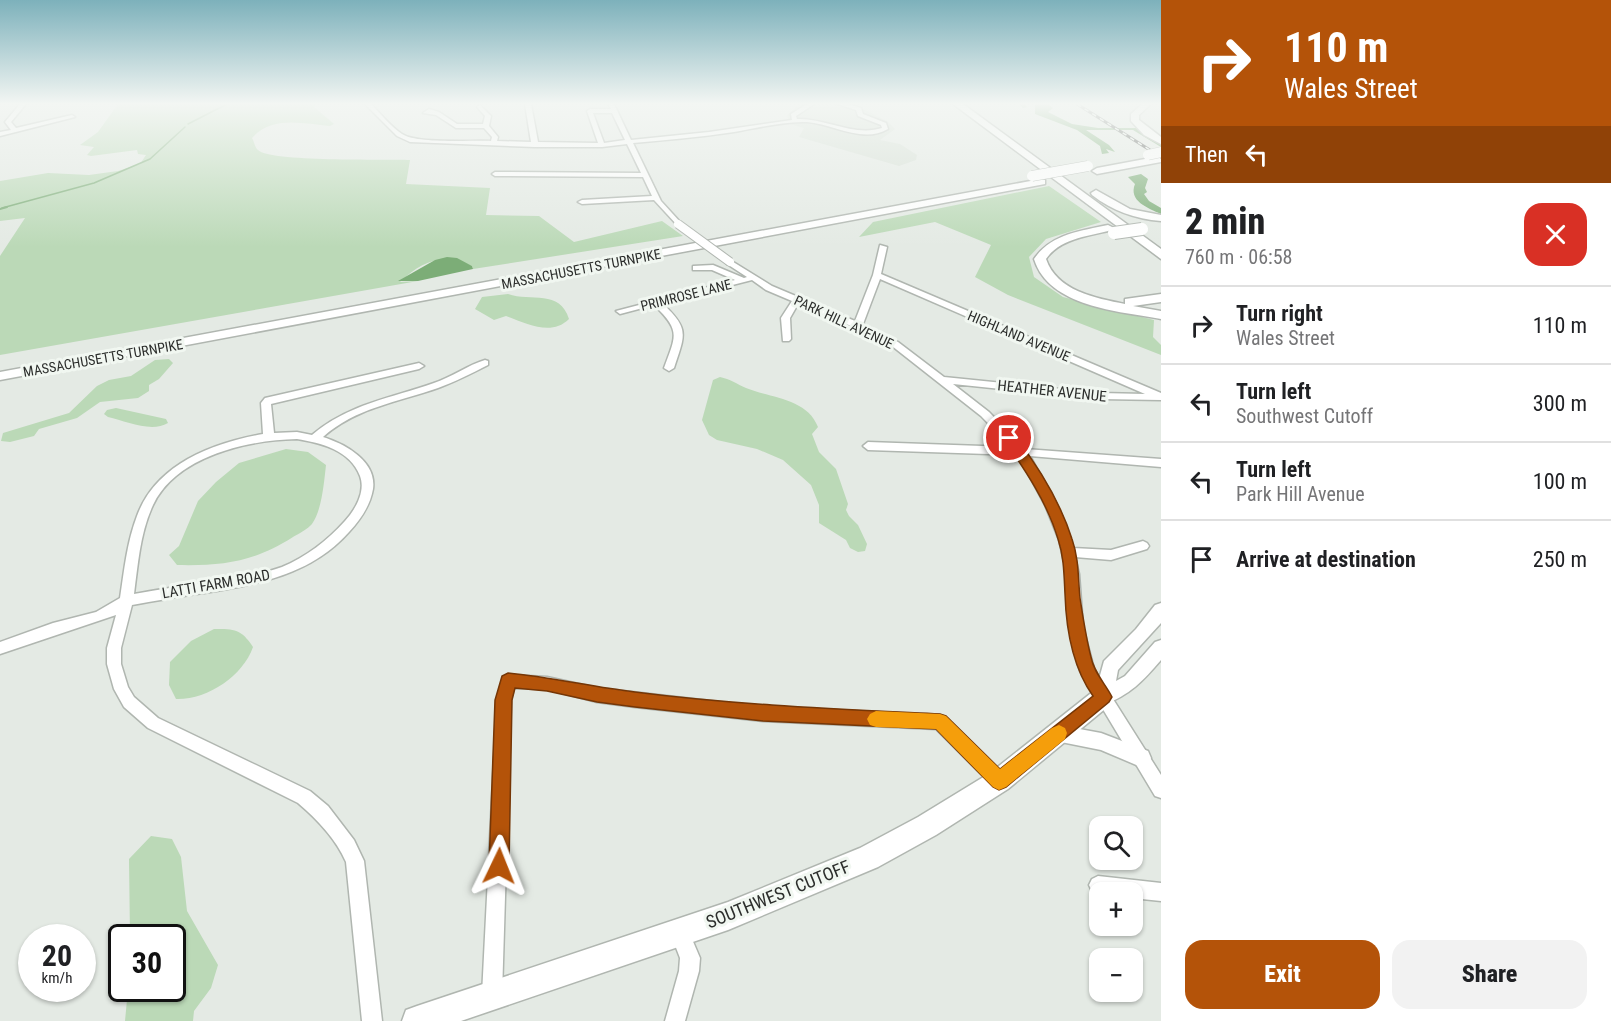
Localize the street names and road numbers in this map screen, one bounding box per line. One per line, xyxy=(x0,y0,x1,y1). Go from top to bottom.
street label: MASSACHUSETTS TURNPIKE xyxy=(500,246,662,292)
street label: PRIMROSE LANE xyxy=(639,276,733,314)
street label: PARK HILL AVENUE xyxy=(792,292,896,352)
street label: HIGHLAND AVENUE xyxy=(965,307,1073,365)
street label: MASSACHUSETTS TURNPIKE xyxy=(22,336,184,380)
street label: HEATHER AVENUE xyxy=(997,376,1107,406)
street label: LATTI FARM ROAD xyxy=(161,566,271,602)
street label: SOUTHWEST CUTOFF xyxy=(703,855,853,932)

